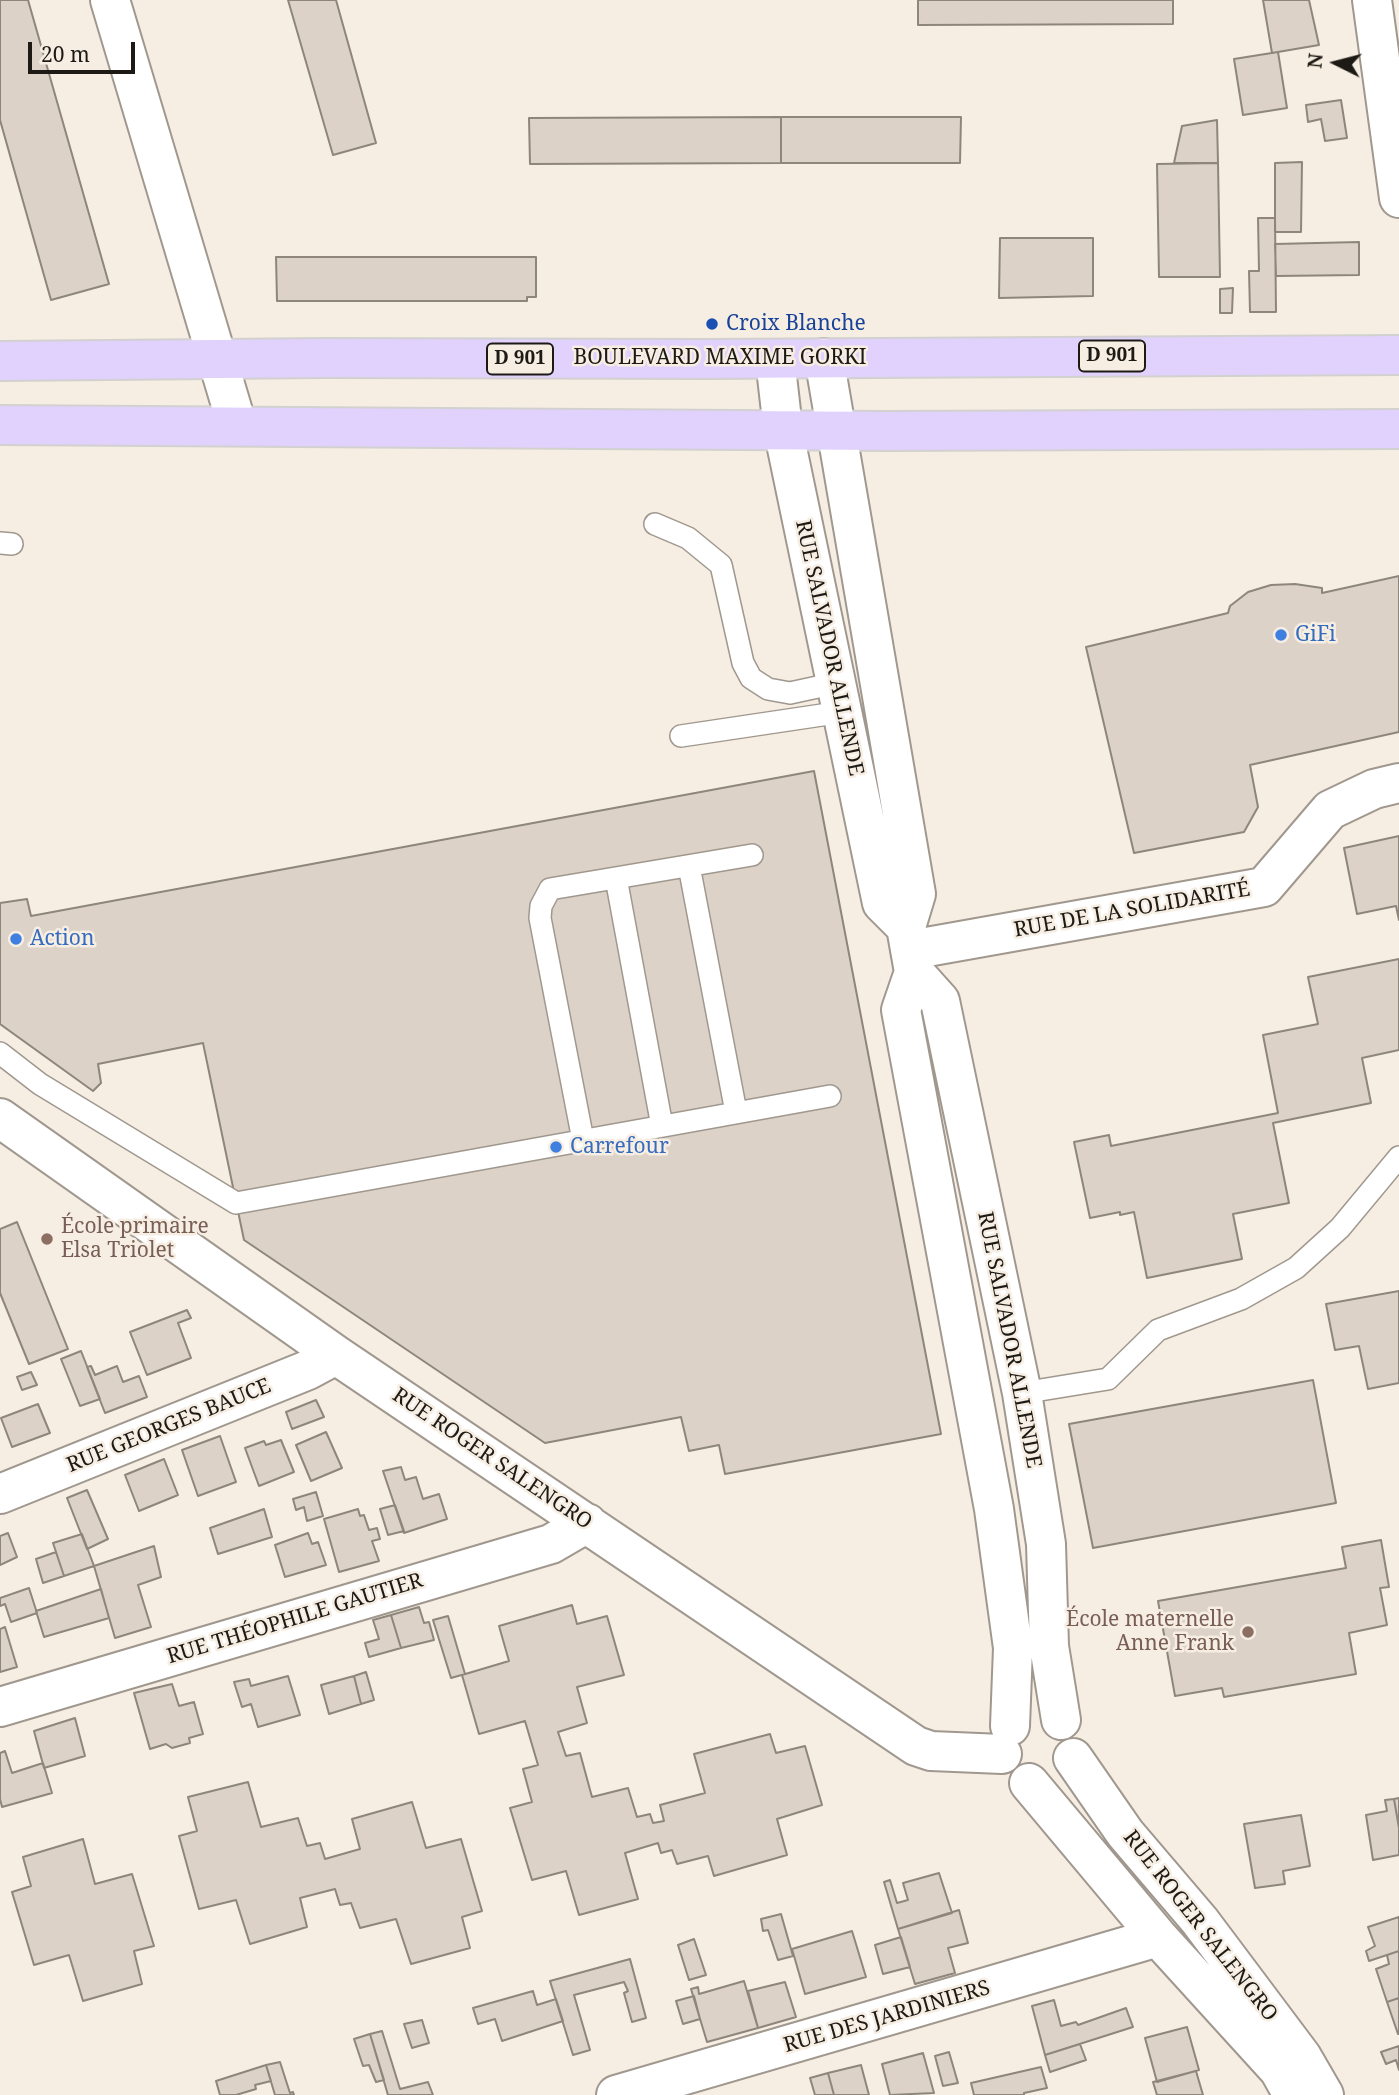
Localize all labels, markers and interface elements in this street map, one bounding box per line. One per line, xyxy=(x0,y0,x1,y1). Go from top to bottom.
scale bar xyxy=(32,28,138,72)
north arrow xyxy=(1301,28,1371,98)
text: 20 m xyxy=(41,40,90,68)
text: N xyxy=(1301,52,1329,70)
place label: Croix Blanche xyxy=(726,311,866,337)
marker: Croix Blanche xyxy=(704,316,720,332)
road number: D 901 xyxy=(1079,340,1145,372)
road number: D 901 xyxy=(487,344,553,374)
street label: BOULEVARD MAXIME GORKI xyxy=(574,345,866,371)
street label: RUE SALVADOR ALLENDE xyxy=(790,518,868,778)
place label: GiFi xyxy=(1295,622,1336,648)
marker: GiFi xyxy=(1273,627,1289,643)
street label: RUE DE LA SOLIDARITÉ xyxy=(1012,877,1252,943)
place label: Action xyxy=(30,926,94,952)
marker: Action xyxy=(8,931,24,947)
place label: Carrefour xyxy=(570,1134,669,1160)
marker: Carrefour xyxy=(548,1139,564,1155)
street label: RUE SALVADOR ALLENDE xyxy=(972,1210,1046,1470)
place label: École primaire Elsa Triolet xyxy=(61,1214,209,1264)
marker: École primaire Elsa Triolet xyxy=(39,1231,55,1247)
street label: RUE GEORGES BAUCE xyxy=(63,1374,275,1478)
street label: RUE ROGER SALENGRO xyxy=(387,1383,597,1535)
street label: RUE THÉOPHILE GAUTIER xyxy=(164,1568,426,1670)
place label: École maternelle Anne Frank xyxy=(1066,1607,1234,1657)
marker: École maternelle Anne Frank xyxy=(1240,1624,1256,1640)
street label: RUE ROGER SALENGRO xyxy=(1118,1826,1282,2026)
street label: RUE DES JARDINIERS xyxy=(781,1975,993,2059)

